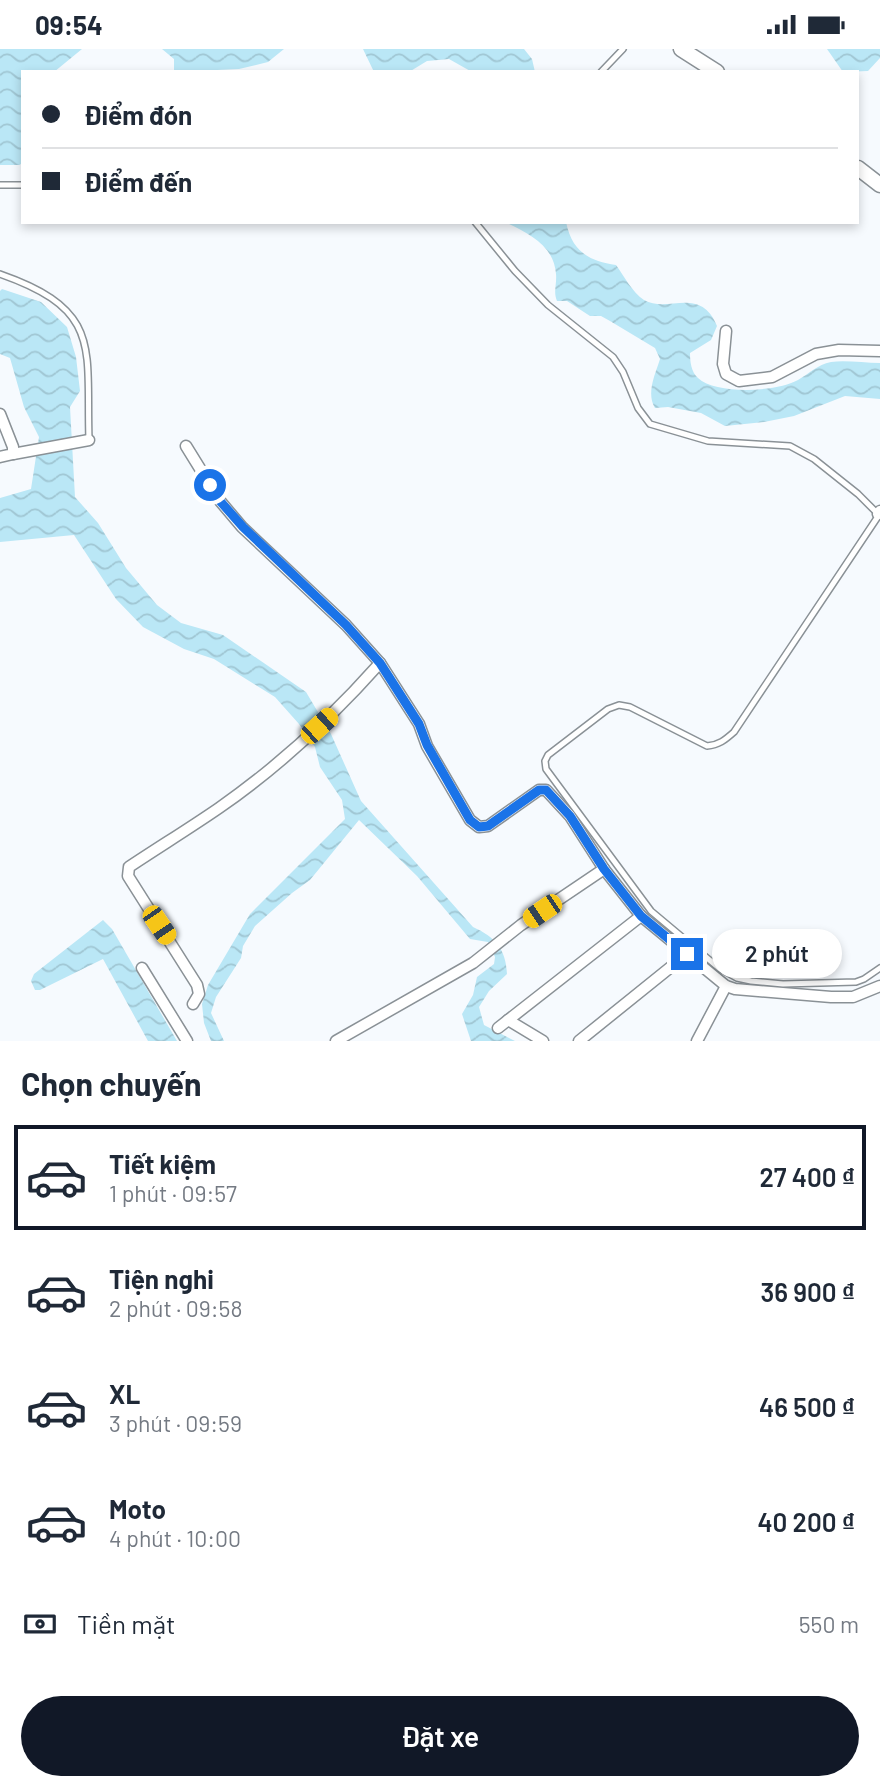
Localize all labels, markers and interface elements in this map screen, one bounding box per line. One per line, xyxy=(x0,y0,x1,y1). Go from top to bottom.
text: 09:54 xyxy=(35,9,103,40)
text: Điểm đón xyxy=(84,99,192,130)
text: Điểm đến xyxy=(84,166,192,197)
route start xyxy=(194,469,226,501)
car xyxy=(297,704,342,748)
car xyxy=(519,891,566,931)
car xyxy=(139,902,180,948)
callout: 2 phút xyxy=(712,929,841,979)
route end xyxy=(671,938,703,970)
text: 2 phút xyxy=(745,939,809,967)
text: Chọn chuyến xyxy=(21,1064,201,1102)
icon: car xyxy=(25,1146,88,1209)
text: Tiết kiệm xyxy=(109,1148,216,1179)
text: 27 400 ₫ xyxy=(759,1161,855,1192)
text: 1 phút · 09:57 xyxy=(109,1179,237,1207)
icon: car xyxy=(25,1261,88,1324)
text: Tiện nghi xyxy=(109,1263,214,1294)
text: 36 900 ₫ xyxy=(760,1276,855,1307)
text: 2 phút · 09:58 xyxy=(109,1294,242,1322)
icon: car xyxy=(25,1376,88,1439)
text: XL xyxy=(109,1378,140,1409)
text: 46 500 ₫ xyxy=(759,1391,855,1422)
text: 3 phút · 09:59 xyxy=(109,1409,242,1437)
icon: car xyxy=(25,1491,88,1554)
text: Moto xyxy=(109,1493,166,1524)
text: 40 200 ₫ xyxy=(757,1506,855,1537)
text: 4 phút · 10:00 xyxy=(109,1524,241,1552)
icon: cash xyxy=(21,1605,59,1643)
text: Tiền mặt xyxy=(77,1608,175,1639)
text: 550 m xyxy=(799,1610,859,1638)
button: Đặt xe xyxy=(21,1696,859,1776)

